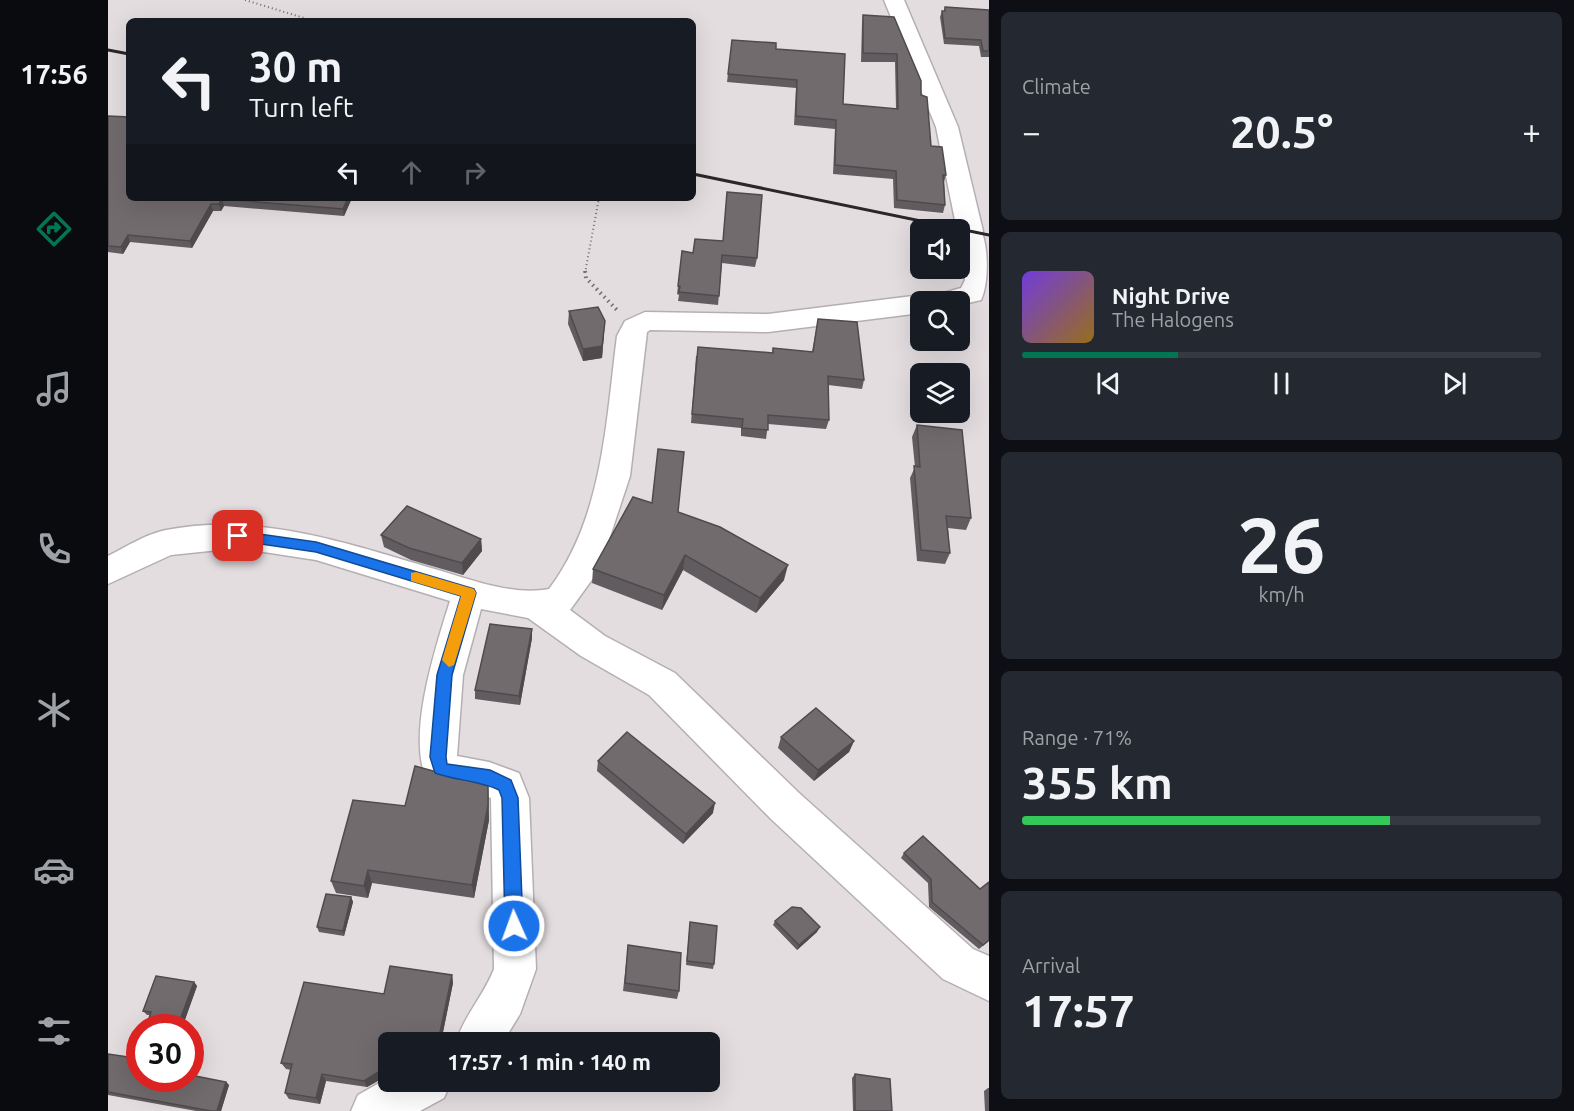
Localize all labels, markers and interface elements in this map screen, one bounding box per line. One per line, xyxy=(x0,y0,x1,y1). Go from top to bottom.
icon: left xyxy=(150,42,228,120)
text: 30 m xyxy=(249,43,343,90)
text: 17:56 xyxy=(20,59,88,89)
text: Climate xyxy=(1022,75,1091,98)
text: Turn left xyxy=(249,92,353,122)
text: 20.5° xyxy=(1230,106,1333,157)
text: − xyxy=(1022,113,1041,150)
text: + xyxy=(1522,113,1541,150)
icon: left xyxy=(332,156,365,189)
icon: ahead xyxy=(395,156,428,189)
icon: right xyxy=(458,156,491,189)
icon: directions xyxy=(33,208,75,250)
map controls xyxy=(910,219,970,423)
button: sound xyxy=(910,219,970,279)
text: Night Drive xyxy=(1112,283,1230,308)
button: search xyxy=(910,291,970,351)
text: The Halogens xyxy=(1112,308,1234,331)
button: layers xyxy=(910,363,970,423)
icon: previous xyxy=(1092,367,1125,400)
icon: pause xyxy=(1265,367,1298,400)
icon: next xyxy=(1438,367,1471,400)
icon: music xyxy=(33,368,75,410)
text: 26 xyxy=(1238,500,1325,588)
pin xyxy=(212,510,263,561)
icon: arrive xyxy=(221,519,254,552)
icon: phone xyxy=(33,528,75,570)
text: km/h xyxy=(1258,583,1305,606)
icon: climate xyxy=(33,689,75,731)
text: Range · 71% xyxy=(1022,726,1132,749)
text: 355 km xyxy=(1022,757,1173,808)
icon: car xyxy=(33,849,75,891)
position arrow xyxy=(482,894,546,958)
text: Arrival xyxy=(1022,954,1080,977)
text: 17:57 xyxy=(1022,985,1135,1036)
icon: filters xyxy=(33,1010,75,1052)
speed limit sign: 30 xyxy=(126,1014,204,1092)
text: 17:57 · 1 min · 140 m xyxy=(447,1049,651,1074)

